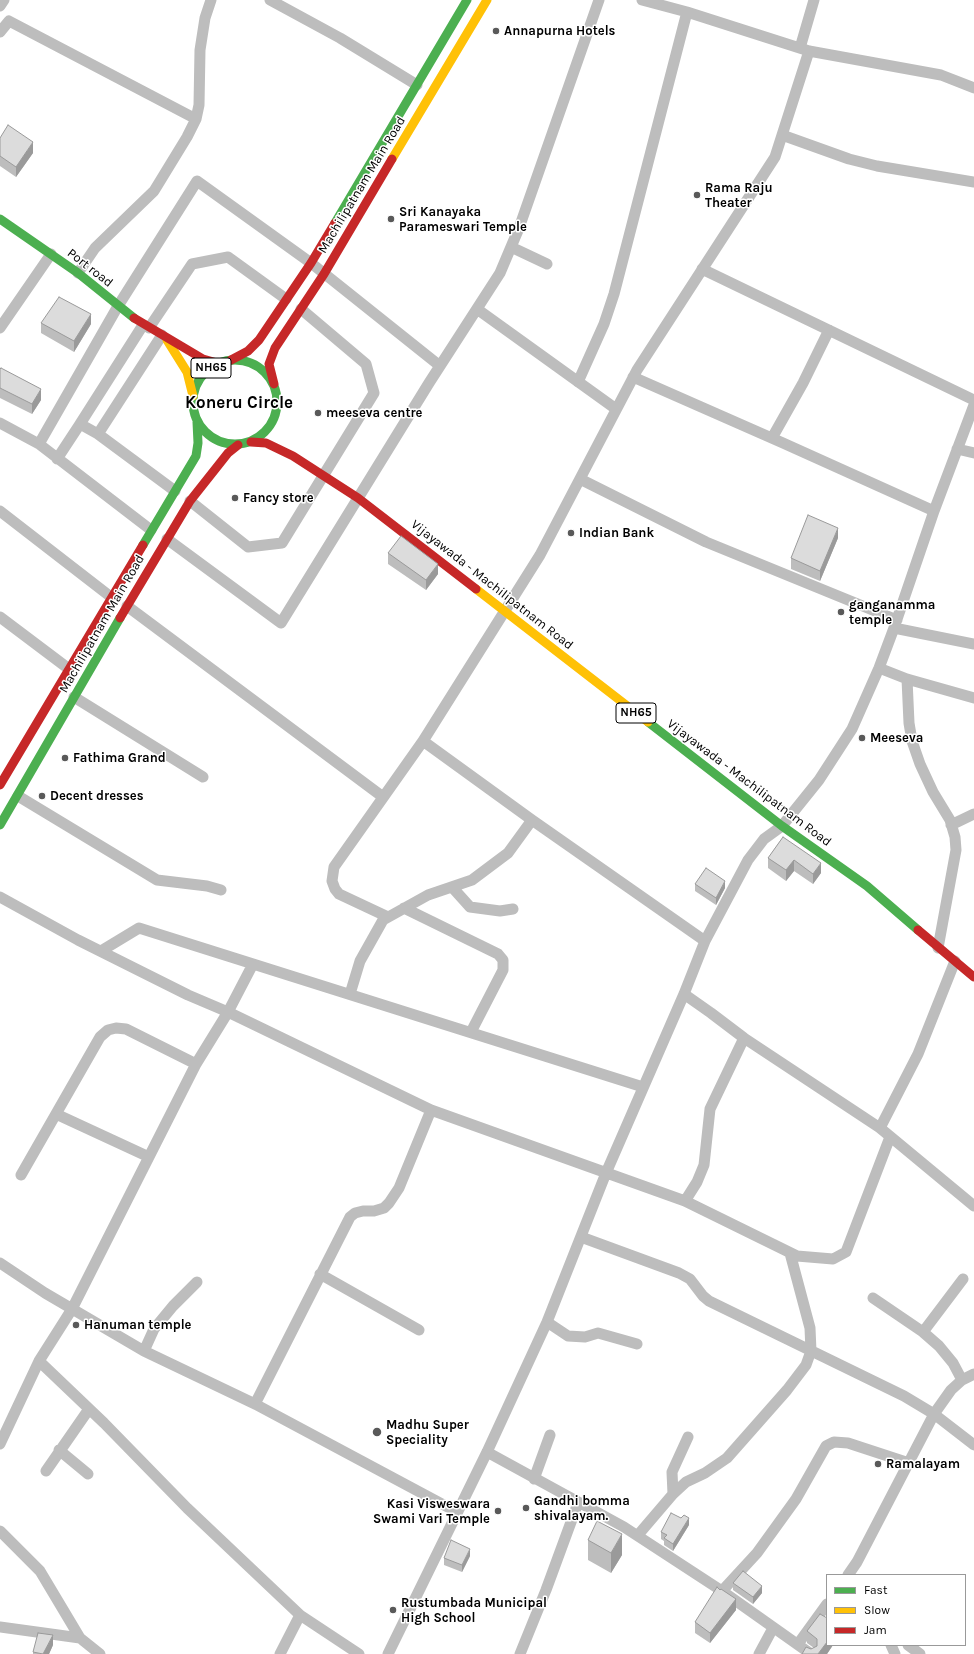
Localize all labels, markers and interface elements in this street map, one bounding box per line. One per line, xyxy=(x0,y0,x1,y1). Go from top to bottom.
place label: Annapurna Hotels xyxy=(504,23,615,39)
marker: Annapurna Hotels xyxy=(491,26,501,36)
street label: Machilipatnam Main Road xyxy=(315,114,409,256)
place label: Rama Raju Theater xyxy=(705,180,773,211)
marker: Rama Raju Theater xyxy=(692,190,702,200)
place label: Sri Kanayaka Parameswari Temple xyxy=(399,204,527,235)
marker: Sri Kanayaka Parameswari Temple xyxy=(386,214,396,224)
street label: Port road xyxy=(64,245,116,291)
road number: NH65 xyxy=(191,358,231,378)
district label: Koneru Circle xyxy=(185,393,293,413)
place label: meeseva centre xyxy=(326,405,422,421)
marker: meeseva centre xyxy=(313,408,323,418)
place label: Fancy store xyxy=(243,490,314,506)
marker: Fancy store xyxy=(230,493,240,503)
street label: Vijayawada - Machilipatnam Road xyxy=(408,517,576,653)
place label: Indian Bank xyxy=(579,525,654,541)
marker: Indian Bank xyxy=(566,528,576,538)
street label: Machilipatnam Main Road xyxy=(56,552,148,696)
place label: ganganamma temple xyxy=(849,597,935,628)
marker: ganganamma temple xyxy=(836,607,846,617)
road number: NH65 xyxy=(616,703,656,723)
street label: Vijayawada - Machilipatnam Road xyxy=(664,716,834,850)
place label: Meeseva xyxy=(870,730,923,746)
marker: Meeseva xyxy=(857,733,867,743)
place label: Fathima Grand xyxy=(73,750,166,766)
marker: Fathima Grand xyxy=(60,753,70,763)
place label: Decent dresses xyxy=(50,788,144,804)
marker: Decent dresses xyxy=(37,791,47,801)
place label: Hanuman temple xyxy=(84,1317,191,1333)
marker: Hanuman temple xyxy=(71,1320,81,1330)
place label: Madhu Super Speciality xyxy=(386,1417,469,1448)
marker: Madhu Super Speciality xyxy=(371,1426,383,1438)
place label: Ramalayam xyxy=(886,1456,960,1472)
marker: Ramalayam xyxy=(873,1459,883,1469)
place label: Gandhi bomma shivalayam. xyxy=(534,1493,630,1524)
place label: Kasi Visweswara Swami Vari Temple xyxy=(373,1496,490,1527)
marker: Gandhi bomma shivalayam. xyxy=(521,1503,531,1513)
marker: Kasi Visweswara Swami Vari Temple xyxy=(493,1506,503,1516)
legend xyxy=(826,1574,966,1646)
text: Fast xyxy=(864,1583,887,1597)
place label: Rustumbada Municipal High School xyxy=(401,1595,547,1626)
text: Slow xyxy=(864,1603,890,1617)
marker: Rustumbada Municipal High School xyxy=(388,1605,398,1615)
text: Jam xyxy=(864,1623,887,1637)

